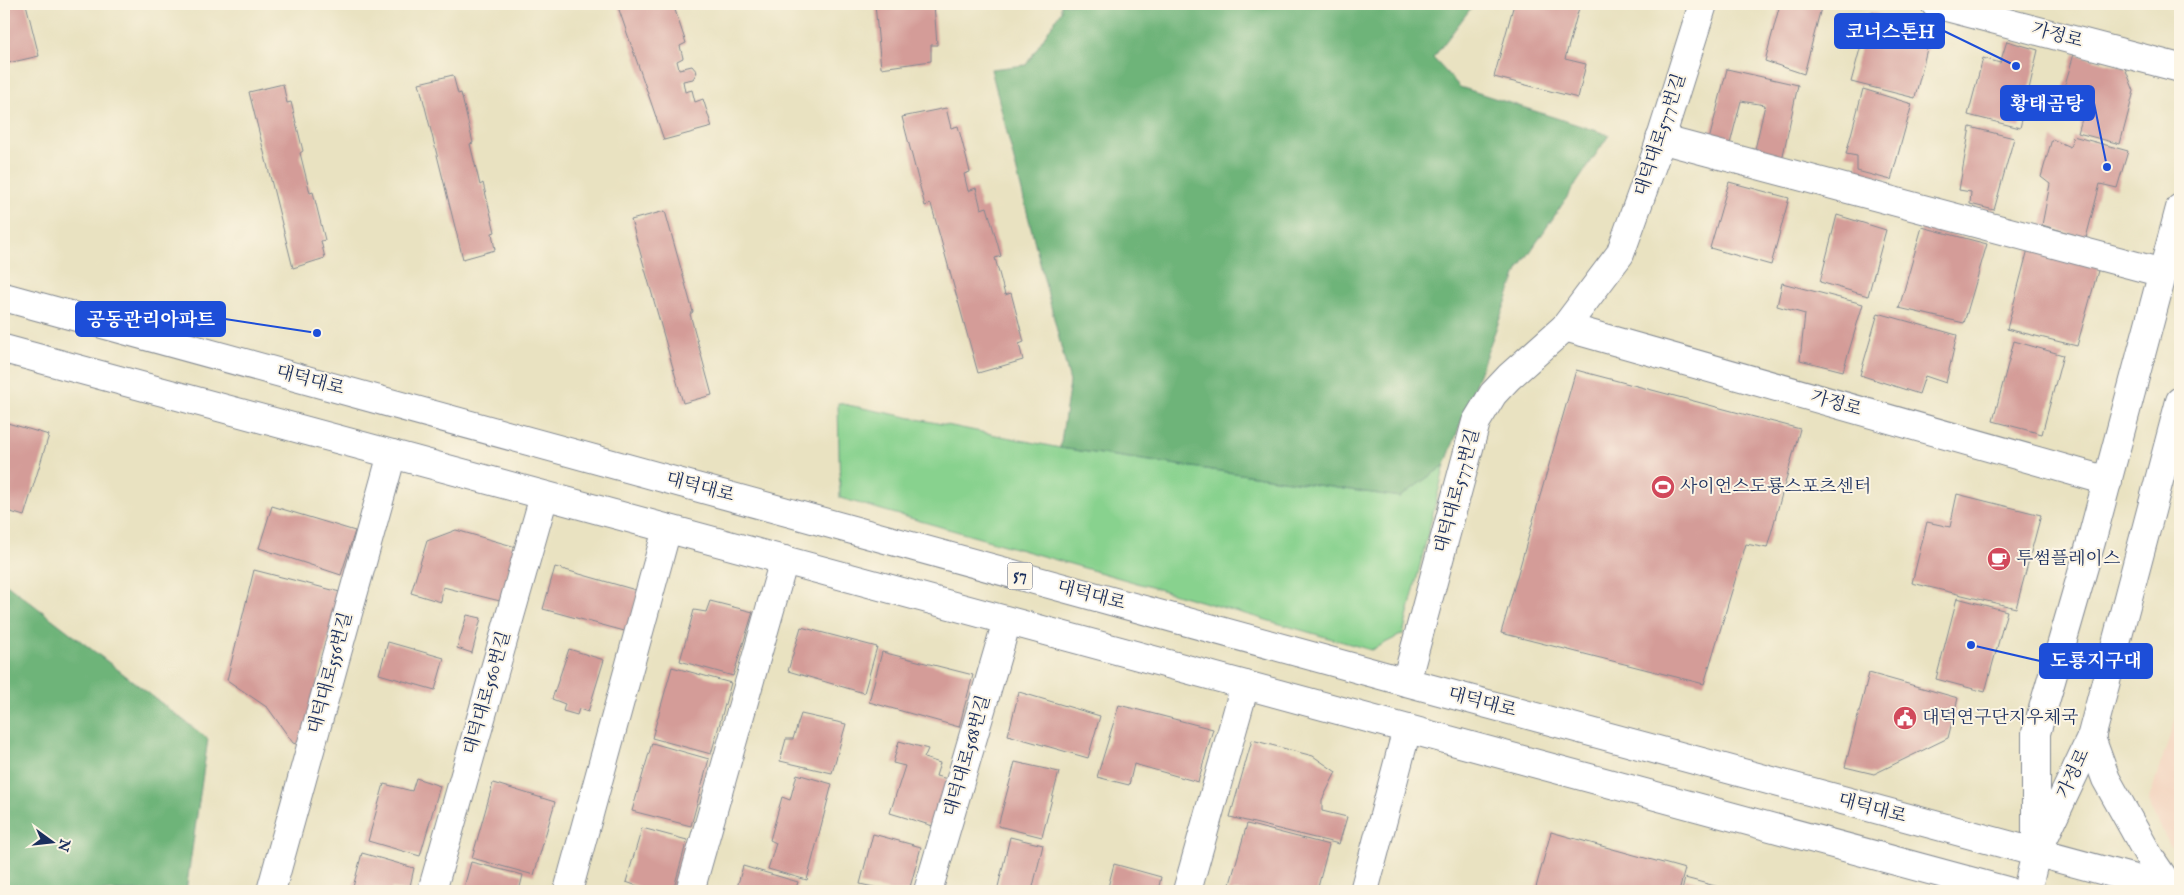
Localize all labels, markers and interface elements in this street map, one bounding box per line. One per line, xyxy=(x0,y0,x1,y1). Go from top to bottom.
callout: 코너스톤H xyxy=(1835,14,1944,48)
street label: 가정로 xyxy=(2029,18,2085,54)
text: 코너스톤H xyxy=(1845,21,1936,45)
street label: 대덕대로577번길 xyxy=(1630,71,1692,199)
callout: 황태곰탕 xyxy=(2001,86,2094,120)
text: 황태곰탕 xyxy=(2010,93,2084,117)
callout: 공동관리아파트 xyxy=(76,302,225,336)
text: 공동관리아파트 xyxy=(87,309,216,333)
street label: 대덕대로 xyxy=(273,361,347,401)
street label: 가정로 xyxy=(1808,386,1864,422)
street label: 대덕대로577번길 xyxy=(1430,426,1486,556)
street label: 대덕대로 xyxy=(663,468,737,508)
sports icon: 사이언스도룡스포츠센터 xyxy=(1650,474,1676,500)
place label: 사이언스도룡스포츠센터 xyxy=(1680,476,1871,499)
cafe icon: 투썸플레이스 xyxy=(1986,546,2012,572)
place label: 투썸플레이스 xyxy=(2016,548,2121,571)
road number: 57 xyxy=(1008,562,1032,590)
street label: 대덕대로 xyxy=(1054,576,1128,616)
street label: 대덕대로556번길 xyxy=(304,610,358,736)
street label: 대덕대로560번길 xyxy=(459,629,517,757)
callout: 도룡지구대 xyxy=(2040,644,2152,678)
text: 도룡지구대 xyxy=(2050,650,2142,674)
street label: 대덕대로 xyxy=(1445,683,1519,723)
street label: 대덕대로568번길 xyxy=(940,693,996,819)
public building icon: 대덕연구단지우체국 xyxy=(1892,705,1918,731)
place label: 대덕연구단지우체국 xyxy=(1922,707,2079,730)
street label: 가정로 xyxy=(2053,745,2095,803)
street label: 대덕대로 xyxy=(1835,789,1909,829)
north arrow xyxy=(28,818,78,868)
text: N xyxy=(53,836,74,853)

